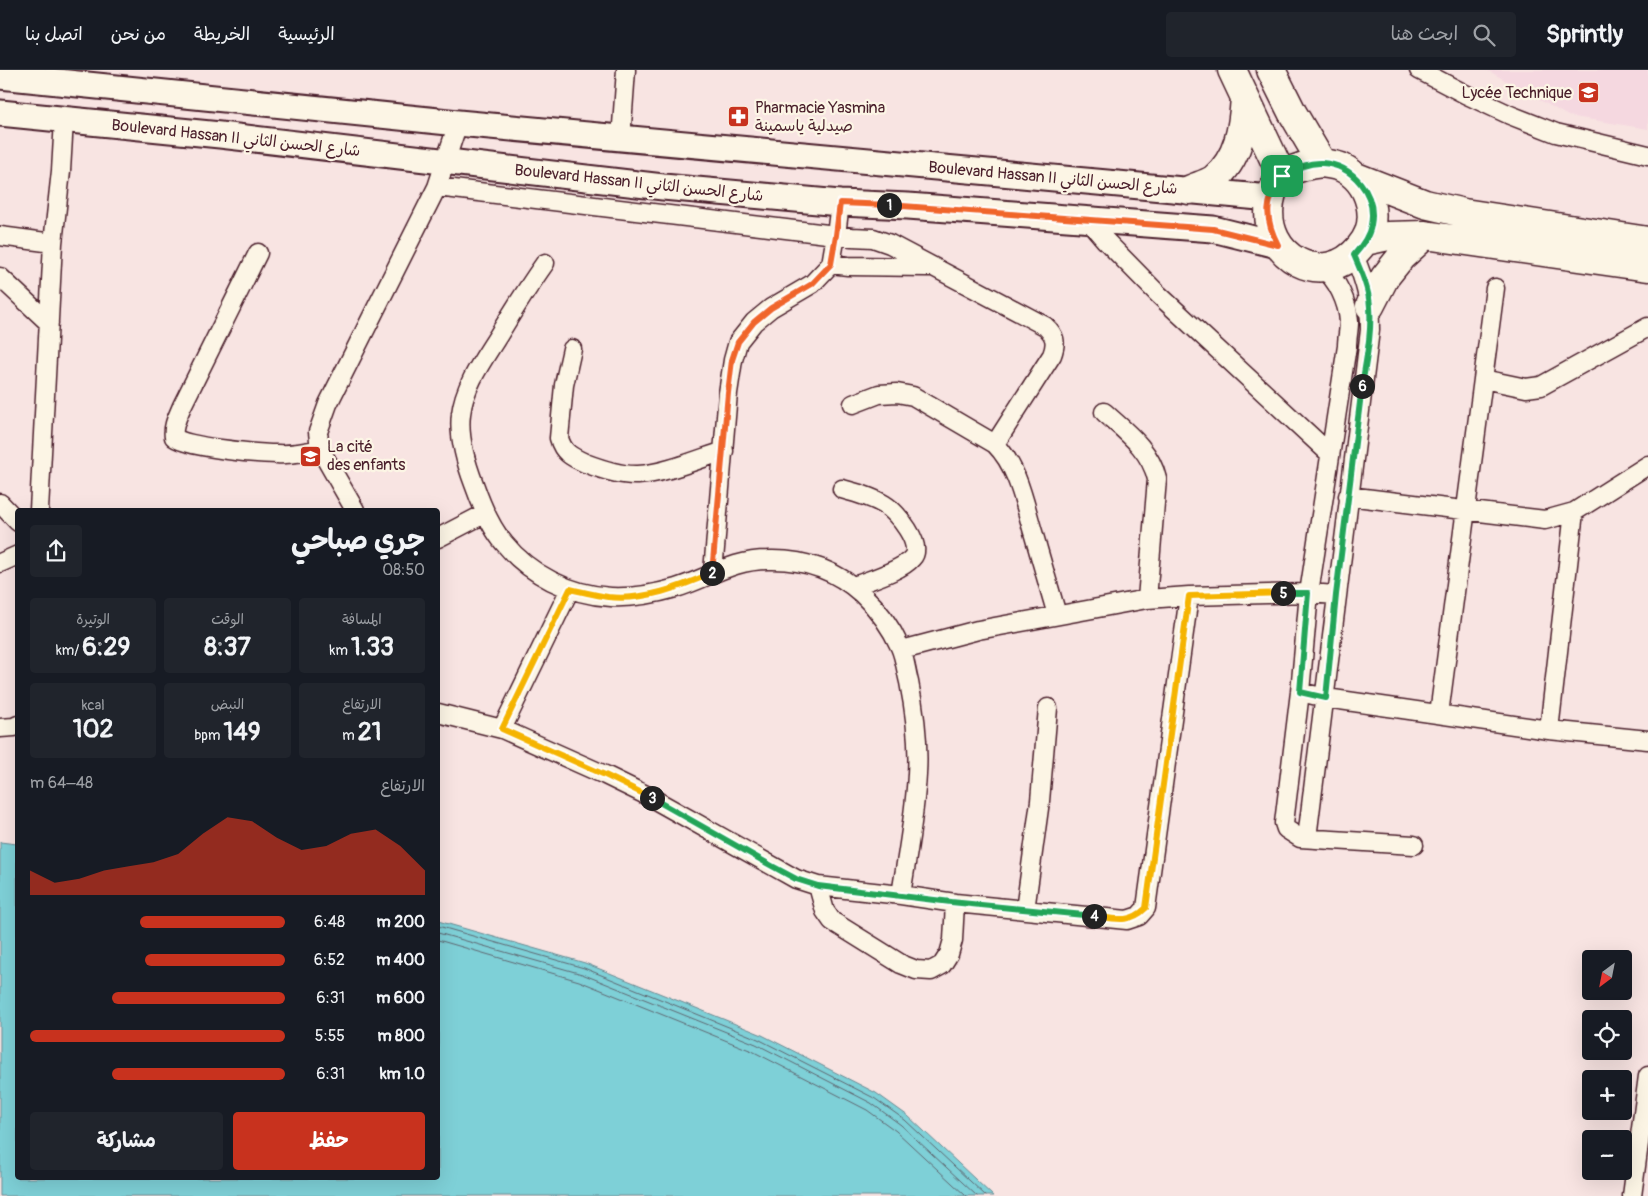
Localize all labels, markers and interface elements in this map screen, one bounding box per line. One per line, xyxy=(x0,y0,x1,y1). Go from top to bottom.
search box xyxy=(1166,12,1516,57)
text: Sprintly xyxy=(1546,20,1623,49)
icon: search xyxy=(1470,21,1498,49)
text: ابحث هنا xyxy=(1390,22,1458,46)
text: اتصل بنا xyxy=(25,23,83,46)
text: من نحن xyxy=(111,23,166,46)
text: الخريطة xyxy=(194,23,250,46)
text: الرئيسية xyxy=(278,23,335,46)
school or university icon: Lycée Technique xyxy=(1576,81,1600,105)
place label: Lycée Technique xyxy=(1461,83,1572,103)
place label: Pharmacie Yasmina صيدلية ياسمينة xyxy=(755,98,885,136)
pharmacy icon: Pharmacie Yasmina صيدلية ياسمينة xyxy=(727,105,751,129)
street label: Boulevard Hassan II شارع الحسن الثاني xyxy=(110,115,361,165)
pin xyxy=(1261,155,1303,197)
street label: Boulevard Hassan II شارع الحسن الثاني xyxy=(927,157,1178,203)
street label: Boulevard Hassan II شارع الحسن الثاني xyxy=(513,160,764,210)
icon: arrive xyxy=(1268,162,1296,190)
pin: 1 xyxy=(876,192,902,218)
text: 1 xyxy=(887,197,892,214)
pin: 6 xyxy=(1350,374,1374,398)
text: 6 xyxy=(1358,378,1367,395)
place label: La cité des enfants xyxy=(327,437,405,475)
school or university icon: La cité des enfants xyxy=(299,444,323,468)
text: جري صباحي xyxy=(291,523,425,558)
button: share xyxy=(30,525,82,577)
text: 08:50 xyxy=(382,560,425,580)
pin: 2 xyxy=(700,560,724,586)
text: 2 xyxy=(709,565,716,582)
pin: 5 xyxy=(1270,580,1296,606)
text: 5 xyxy=(1280,585,1287,602)
text: الوتيرة xyxy=(76,611,110,628)
text: الوقت xyxy=(211,611,244,628)
text: المسافة xyxy=(342,611,382,628)
text: 6:29 xyxy=(82,632,130,663)
text: 8:37 xyxy=(204,632,251,663)
text: 1.33 xyxy=(351,632,394,663)
text: /km xyxy=(56,642,82,659)
text: km xyxy=(330,642,351,659)
text: النبض xyxy=(211,696,244,713)
text: الارتفاع xyxy=(342,696,381,713)
text: kcal xyxy=(82,697,105,714)
text: 102 xyxy=(73,714,114,745)
text: 149 xyxy=(223,717,261,748)
text: 21 xyxy=(358,717,381,748)
text: bpm xyxy=(194,727,223,744)
text: m xyxy=(342,727,358,744)
text: 48–64 m xyxy=(30,773,93,793)
text: الارتفاع xyxy=(380,776,425,796)
pin: 3 xyxy=(640,786,664,810)
text: 3 xyxy=(649,790,656,807)
pin: 4 xyxy=(1082,904,1106,928)
text: 4 xyxy=(1090,908,1099,925)
text: 6:48 xyxy=(314,912,345,932)
text: 200 m xyxy=(376,912,425,932)
text: 6:52 xyxy=(314,950,345,970)
text: 400 m xyxy=(376,950,425,970)
north arrow xyxy=(1582,950,1632,1000)
map controls xyxy=(1582,950,1632,1180)
text: 6:31 xyxy=(316,988,345,1008)
text: 600 m xyxy=(376,988,425,1008)
button: locate xyxy=(1582,1010,1632,1060)
text: 5:55 xyxy=(315,1026,345,1046)
text: 800 m xyxy=(377,1026,425,1046)
text: 6:31 xyxy=(316,1064,345,1084)
text: 1.0 km xyxy=(380,1064,425,1084)
button: + xyxy=(1582,1070,1632,1120)
button: مشاركة xyxy=(30,1112,223,1170)
button: حفظ xyxy=(233,1112,425,1170)
button: − xyxy=(1582,1130,1632,1180)

